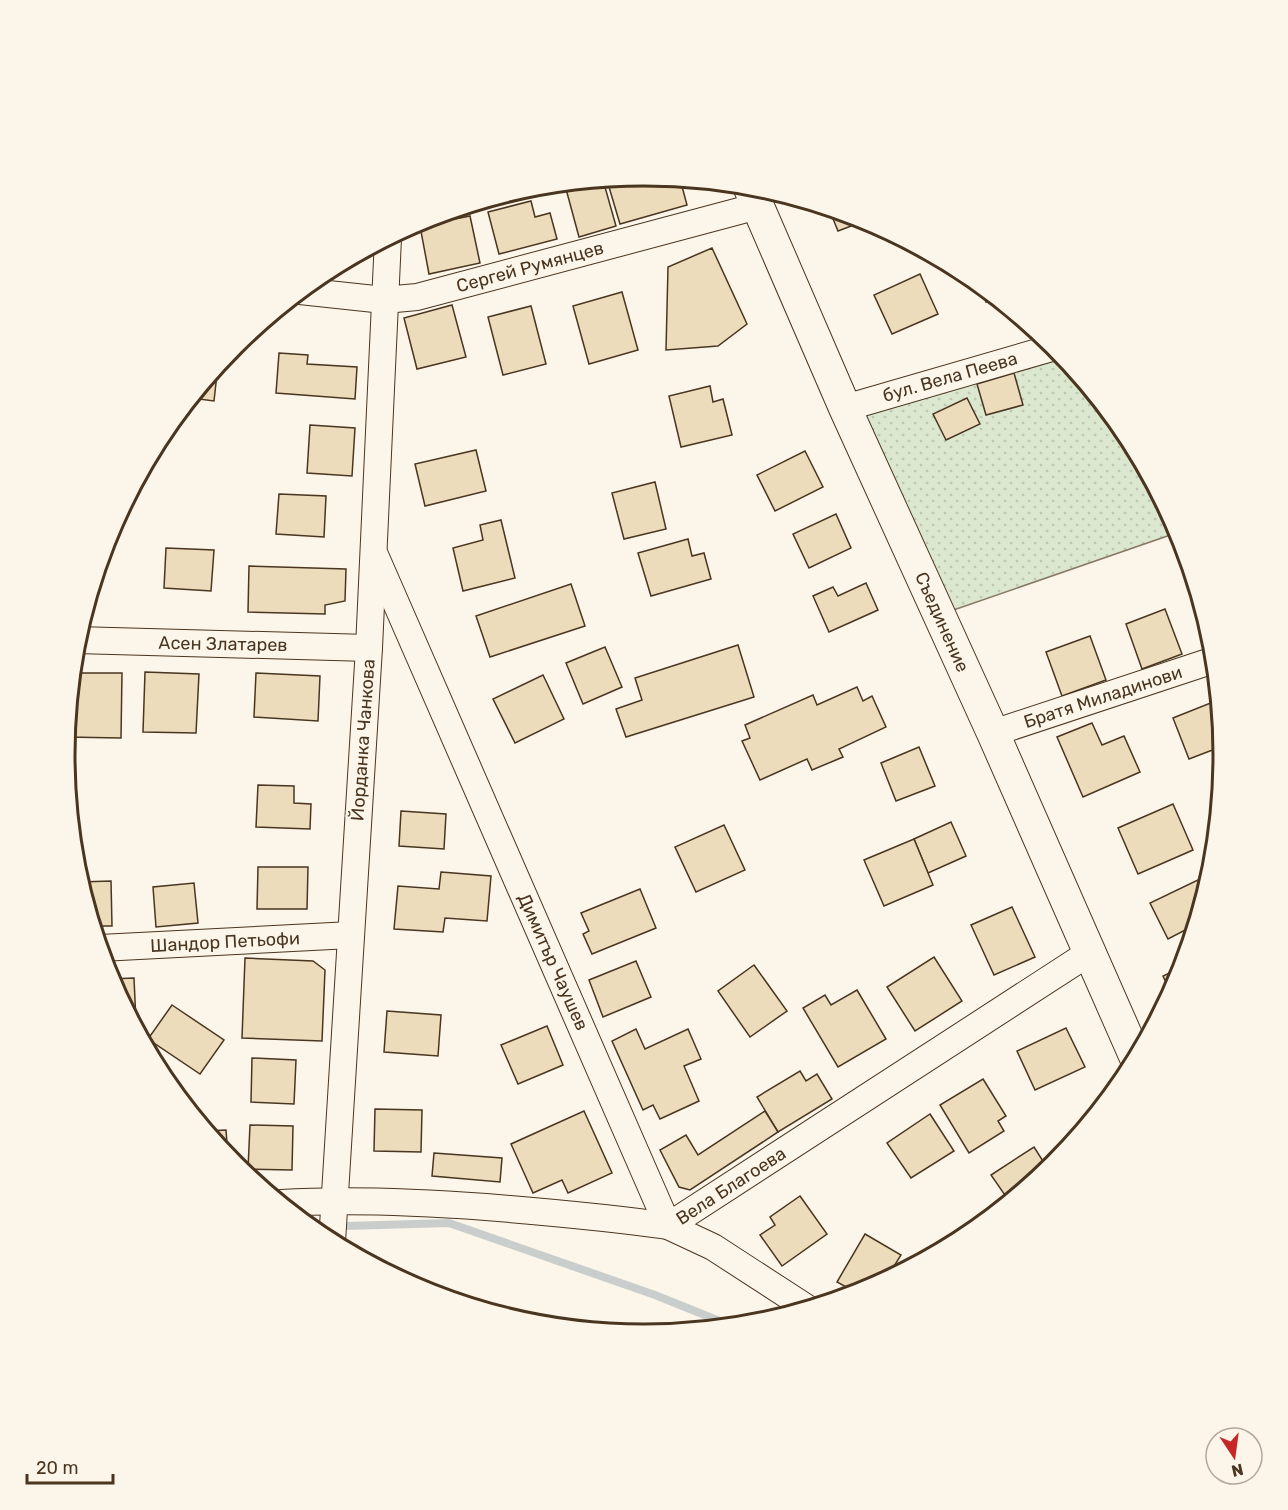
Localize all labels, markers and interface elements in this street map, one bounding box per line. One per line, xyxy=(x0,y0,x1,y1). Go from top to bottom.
street label: Сергей Румянцев xyxy=(454,237,606,297)
street label: бул. Вела Пеева xyxy=(880,347,1020,407)
street label: Съединение xyxy=(910,569,974,675)
street label: Асен Златарев xyxy=(158,632,288,656)
street label: Йорданка Чанкова xyxy=(346,658,380,822)
street label: Братя Миладинови xyxy=(1021,661,1185,733)
street label: Димитър Чаушев xyxy=(513,890,593,1034)
street label: Шандор Петьофи xyxy=(150,927,300,957)
street label: Вела Благоева xyxy=(672,1142,790,1230)
north arrow xyxy=(1204,1426,1264,1486)
scale bar xyxy=(27,1447,112,1485)
text: 20 m xyxy=(36,1457,78,1479)
text: N xyxy=(1230,1460,1245,1481)

